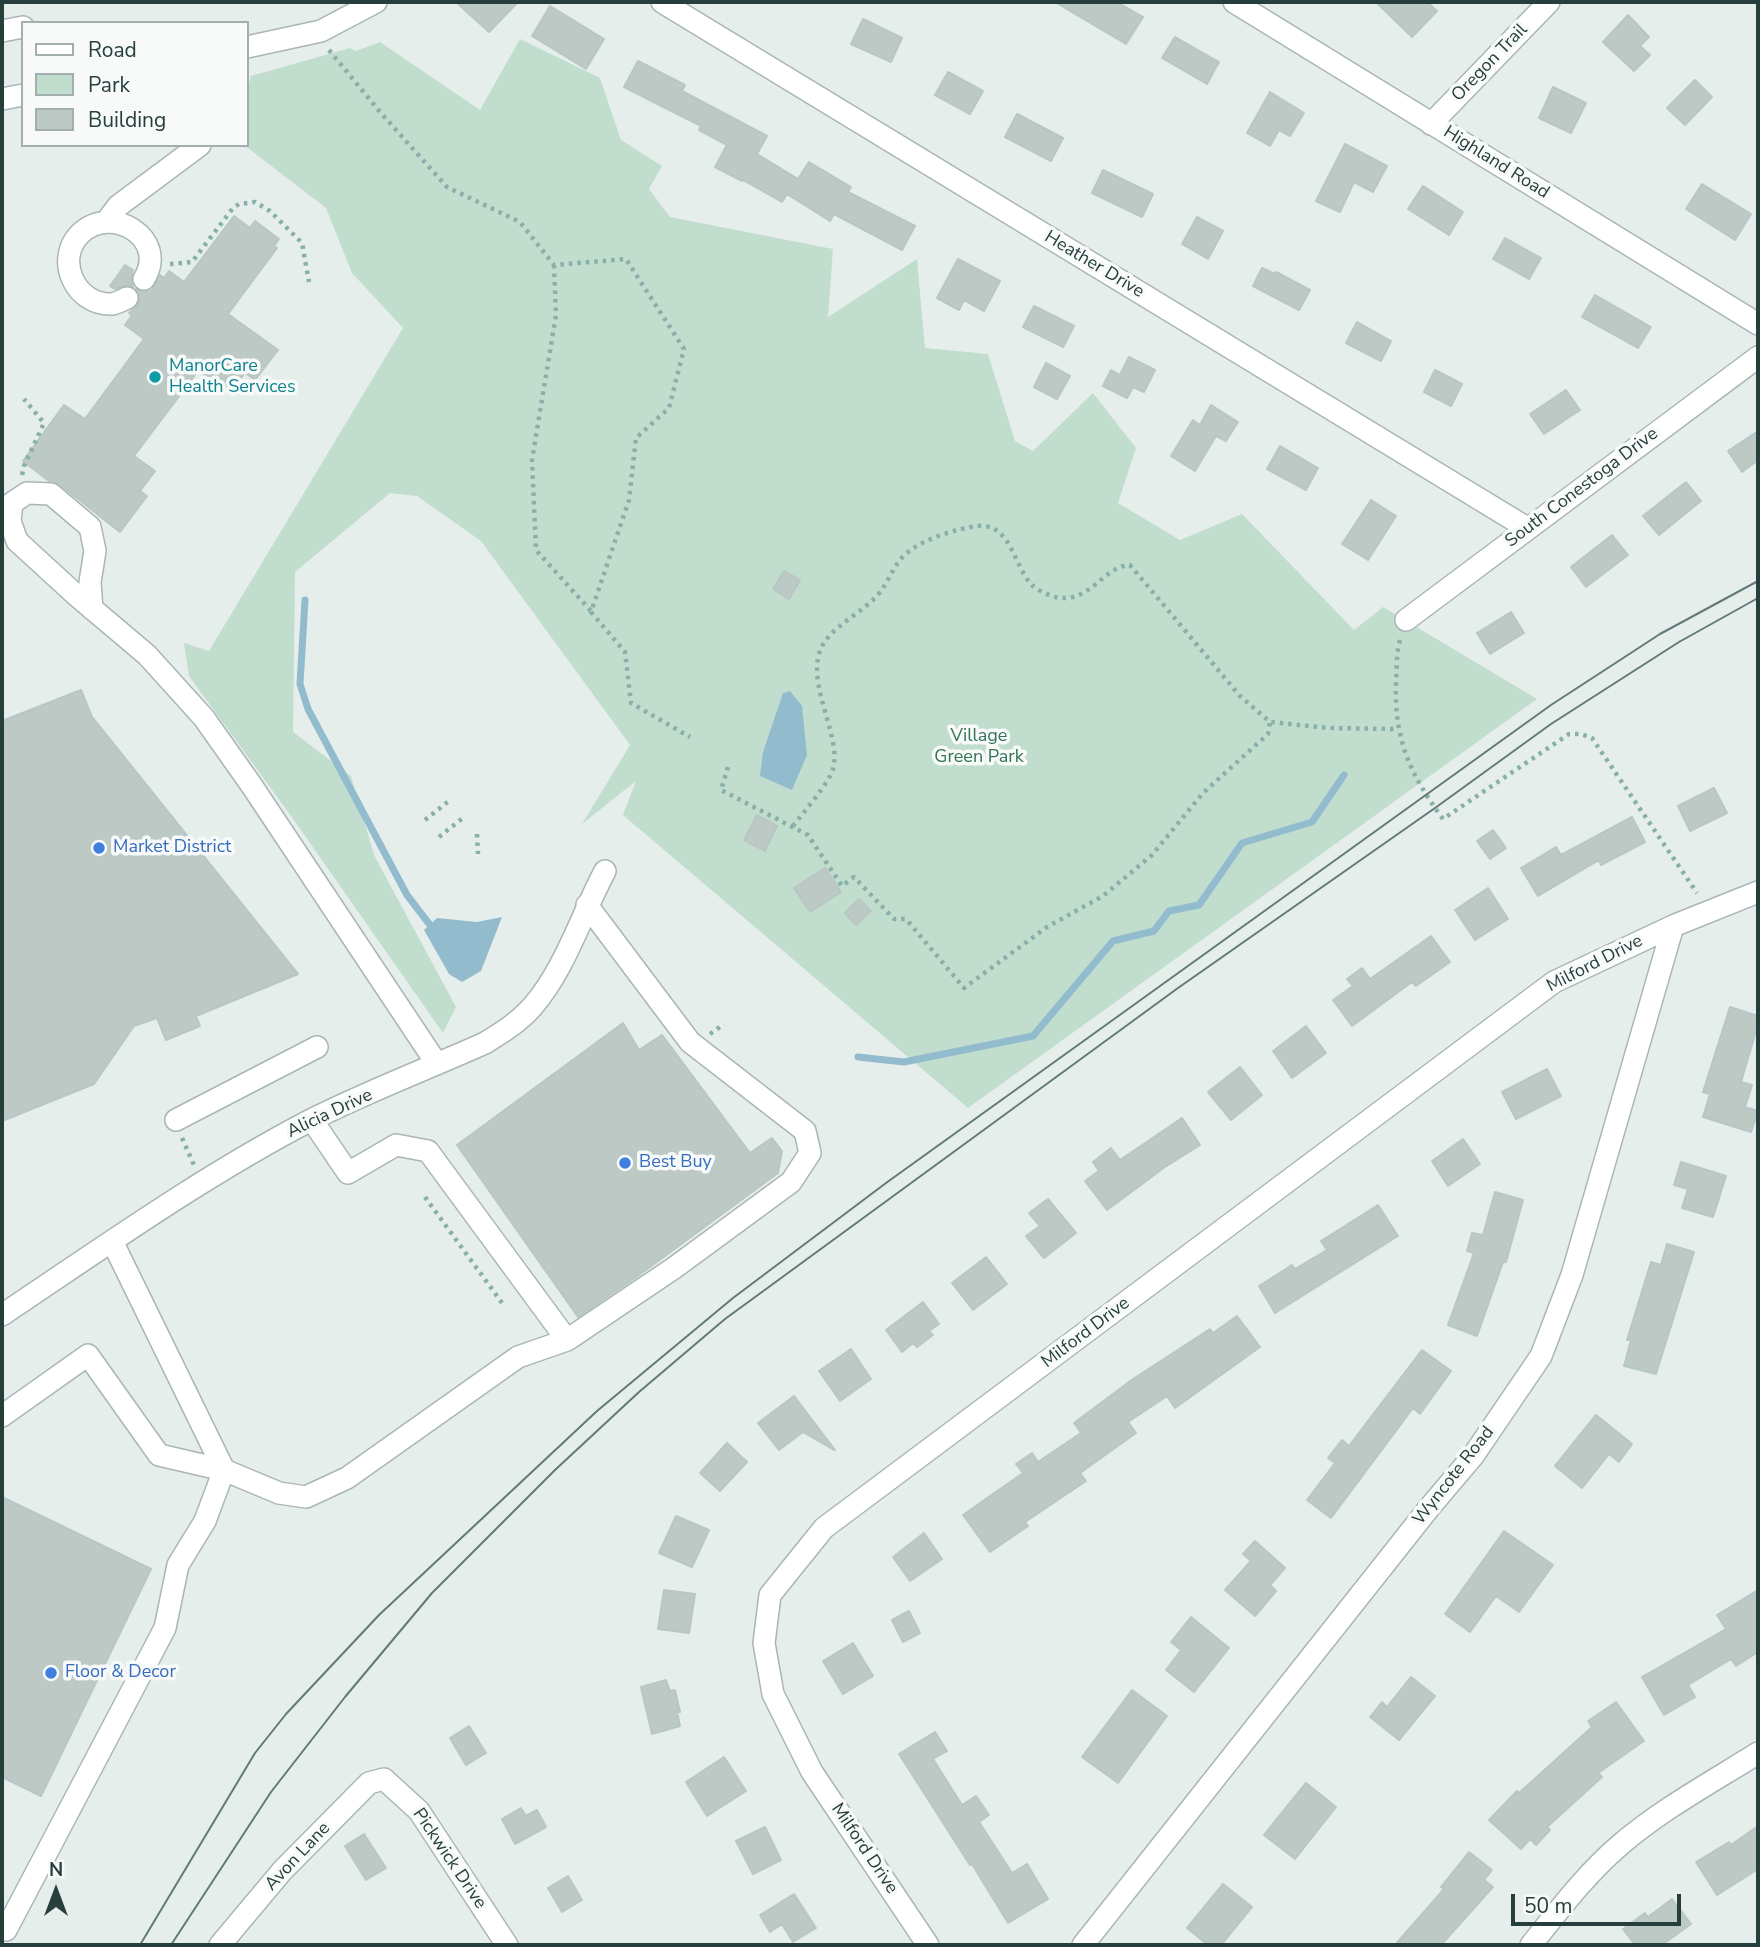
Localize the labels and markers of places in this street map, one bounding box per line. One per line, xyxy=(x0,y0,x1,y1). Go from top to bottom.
place label: ManorCare Health Services xyxy=(169,356,296,398)
marker: ManorCare Health Services xyxy=(147,369,163,385)
place label: Market District xyxy=(113,837,231,859)
marker: Market District xyxy=(91,840,107,856)
place label: Best Buy xyxy=(639,1152,712,1174)
marker: Best Buy xyxy=(617,1155,633,1171)
place label: Floor & Decor xyxy=(65,1662,176,1684)
marker: Floor & Decor xyxy=(43,1665,59,1681)

